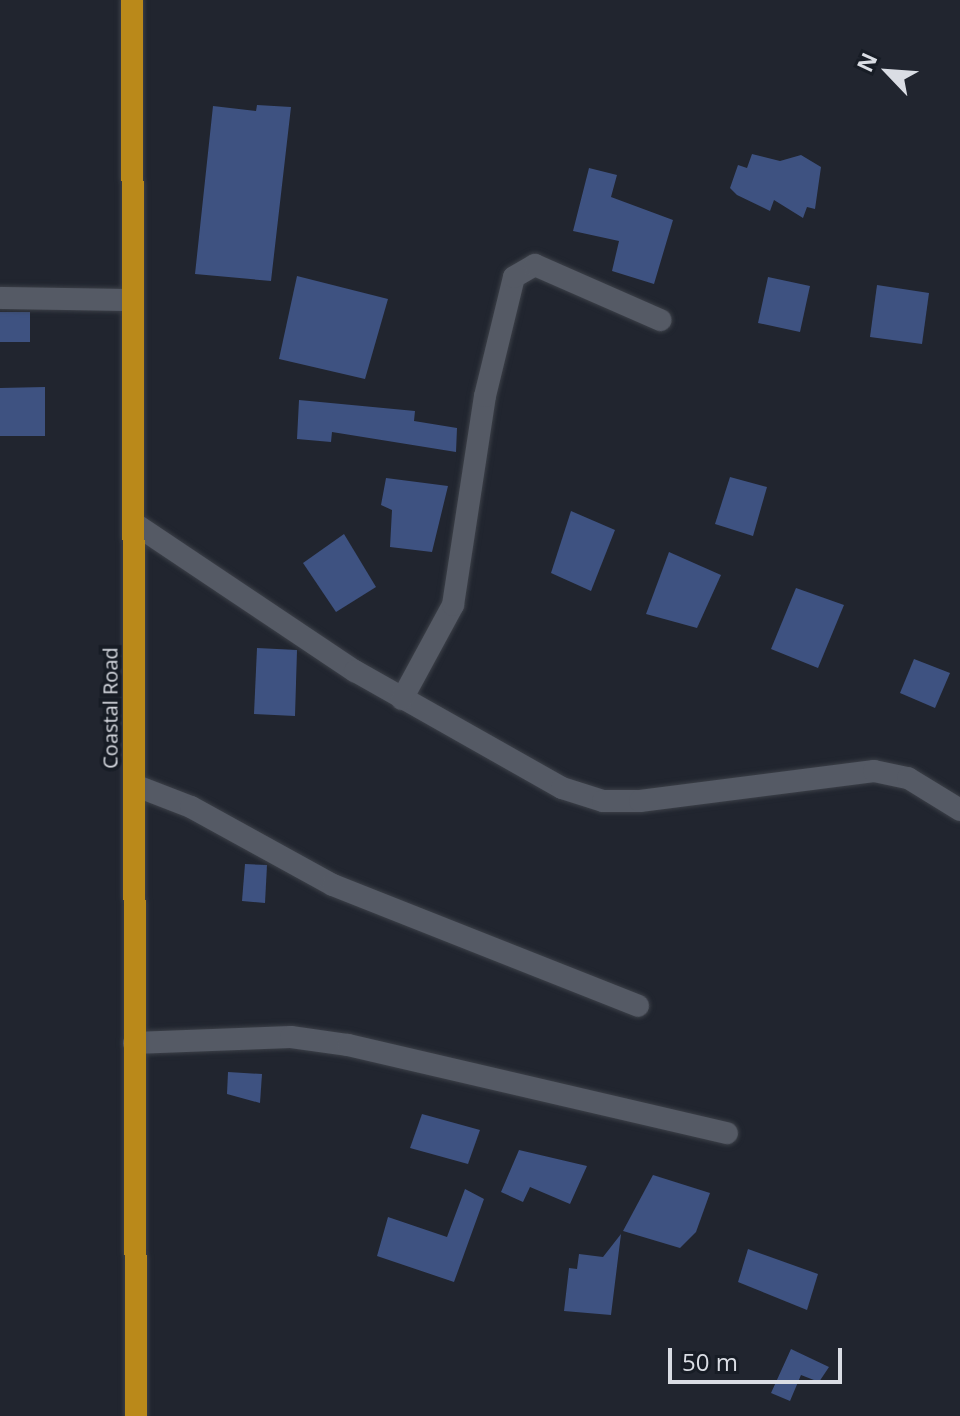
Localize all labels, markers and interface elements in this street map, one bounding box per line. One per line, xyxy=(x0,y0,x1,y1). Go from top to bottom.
north arrow xyxy=(848,32,928,112)
text: N xyxy=(849,47,884,76)
street label: Coastal Road xyxy=(98,647,122,769)
scale bar xyxy=(672,1332,846,1382)
text: 50 m xyxy=(682,1345,738,1378)

